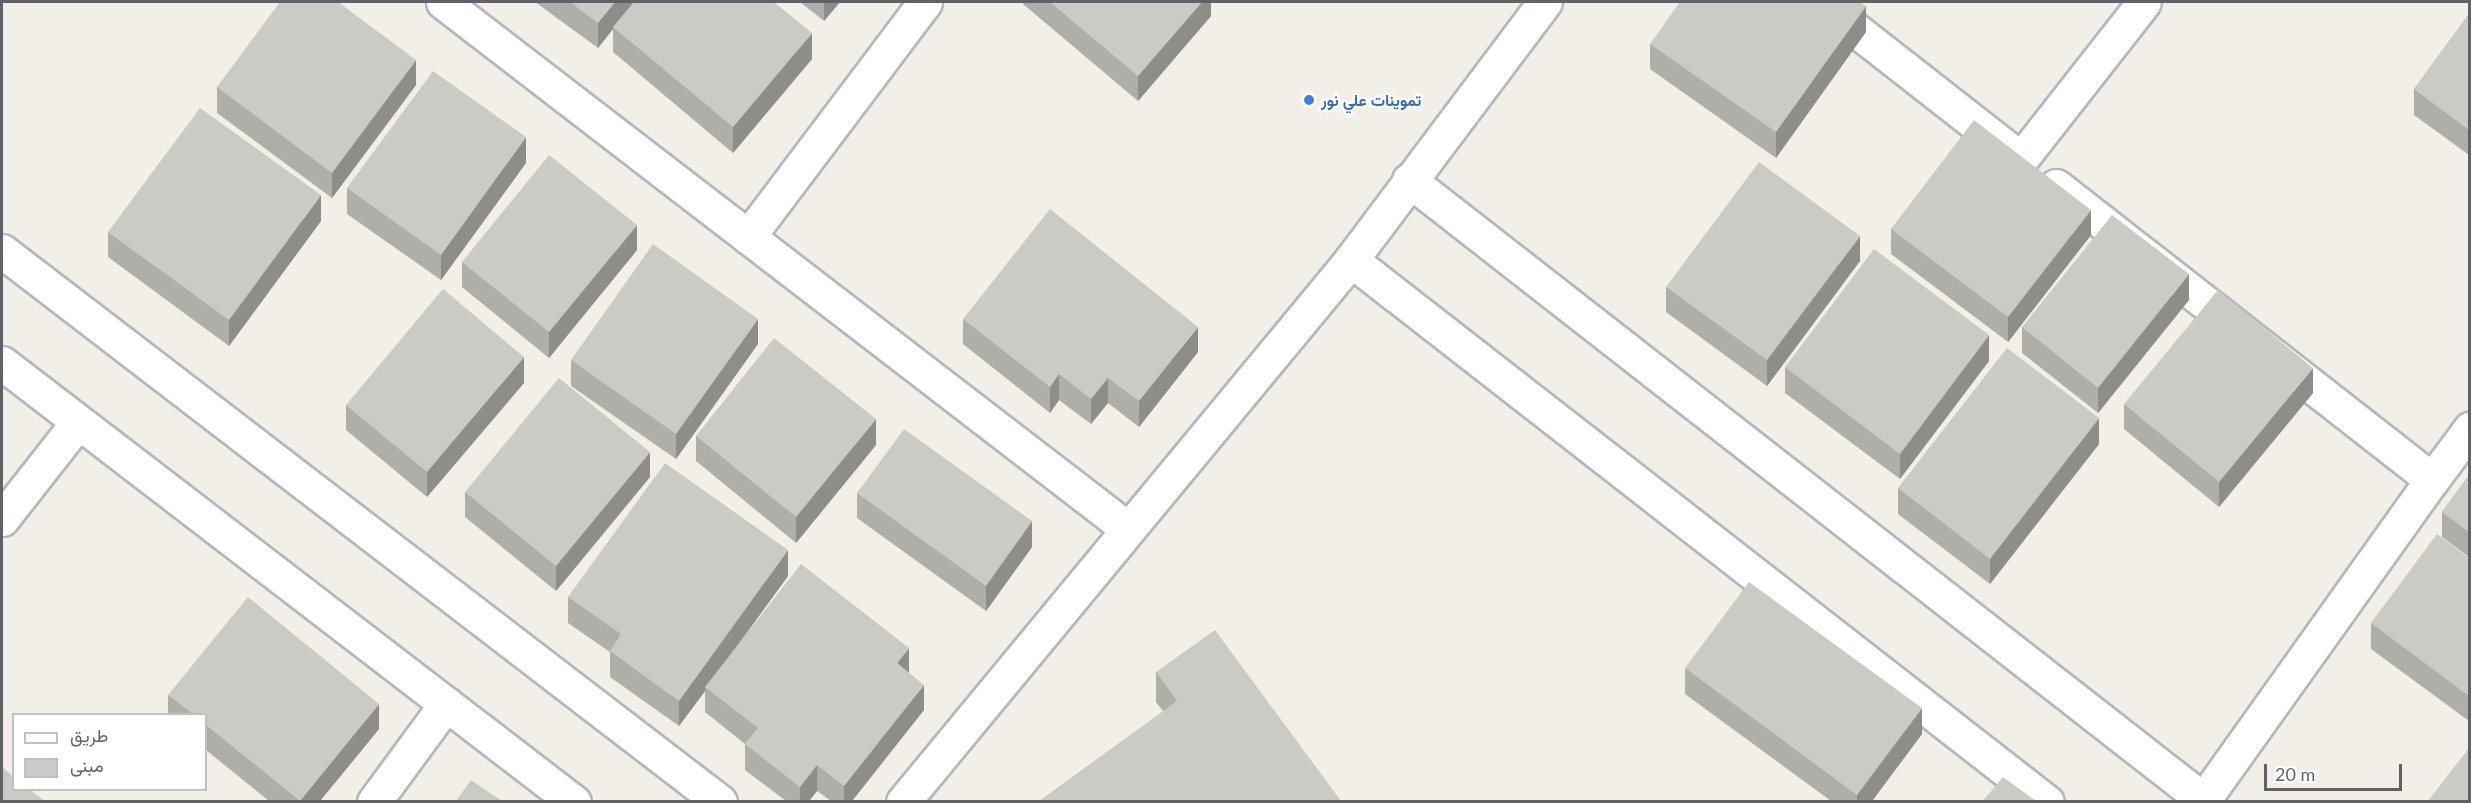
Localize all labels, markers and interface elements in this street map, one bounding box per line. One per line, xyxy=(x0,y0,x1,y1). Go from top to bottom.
place label: تموينات علي نور xyxy=(1321,90,1421,110)
marker: تموينات علي نور xyxy=(1302,93,1316,107)
legend xyxy=(12,713,207,791)
text: طريق xyxy=(70,724,108,746)
scale bar xyxy=(2267,752,2405,790)
text: مبنى xyxy=(70,754,104,776)
text: 20 m xyxy=(2275,763,2315,785)

